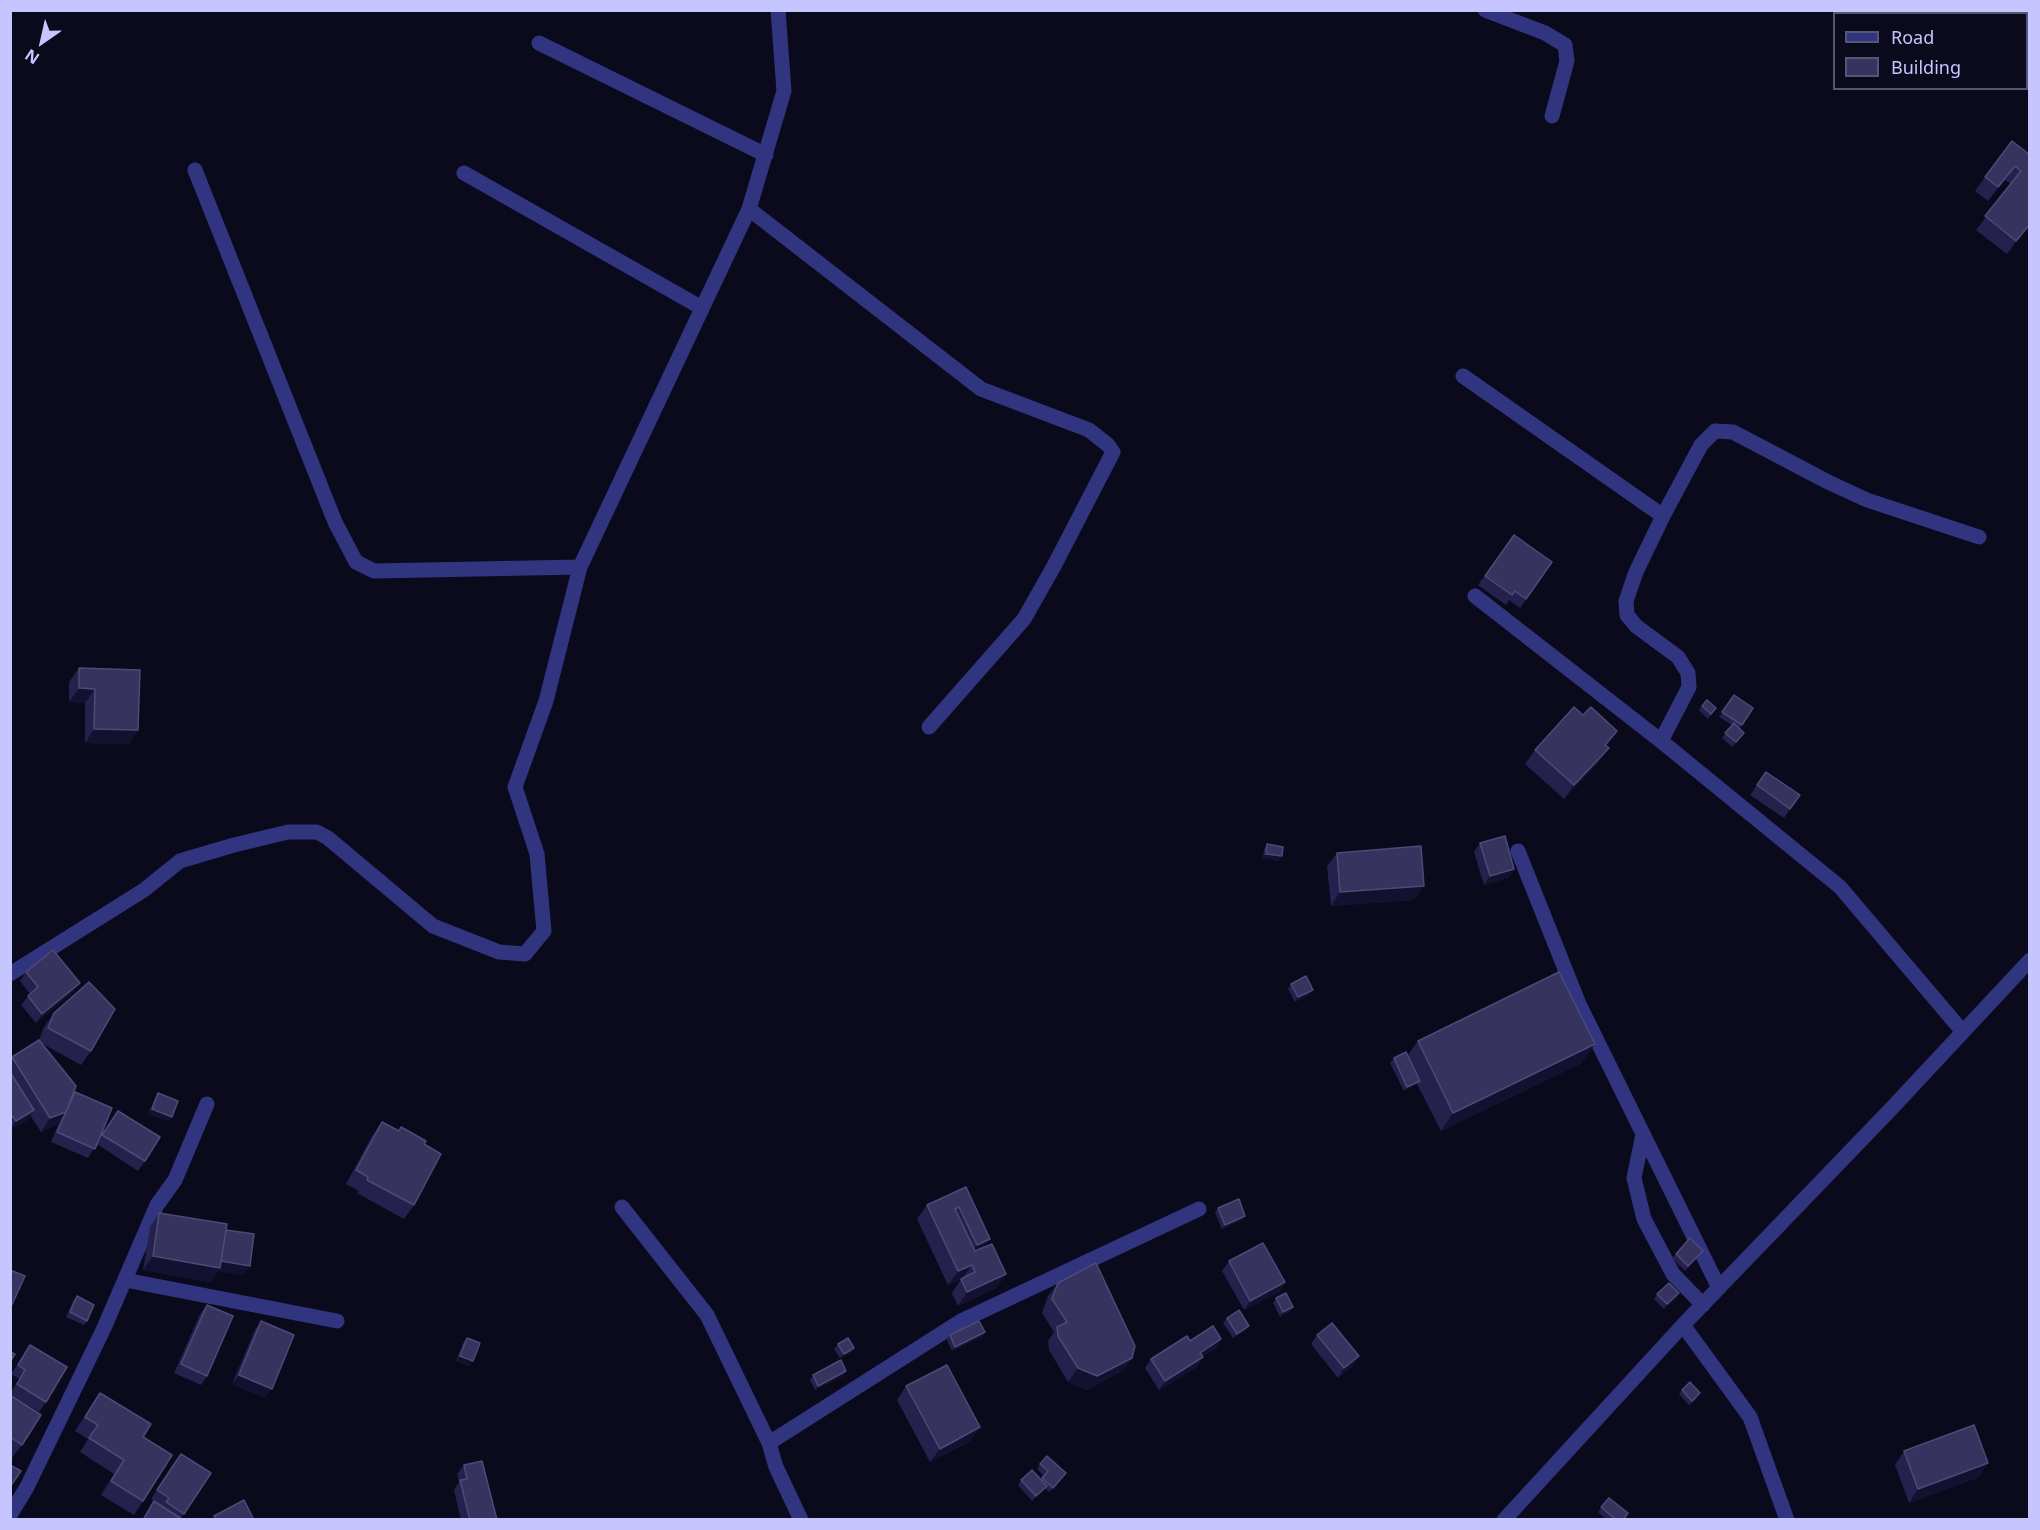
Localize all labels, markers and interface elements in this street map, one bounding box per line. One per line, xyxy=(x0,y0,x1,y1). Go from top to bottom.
north arrow xyxy=(12,12,72,72)
legend xyxy=(1833,12,2028,90)
text: Road xyxy=(1891,25,1934,49)
text: N xyxy=(20,44,43,70)
text: Building xyxy=(1891,55,1961,79)

